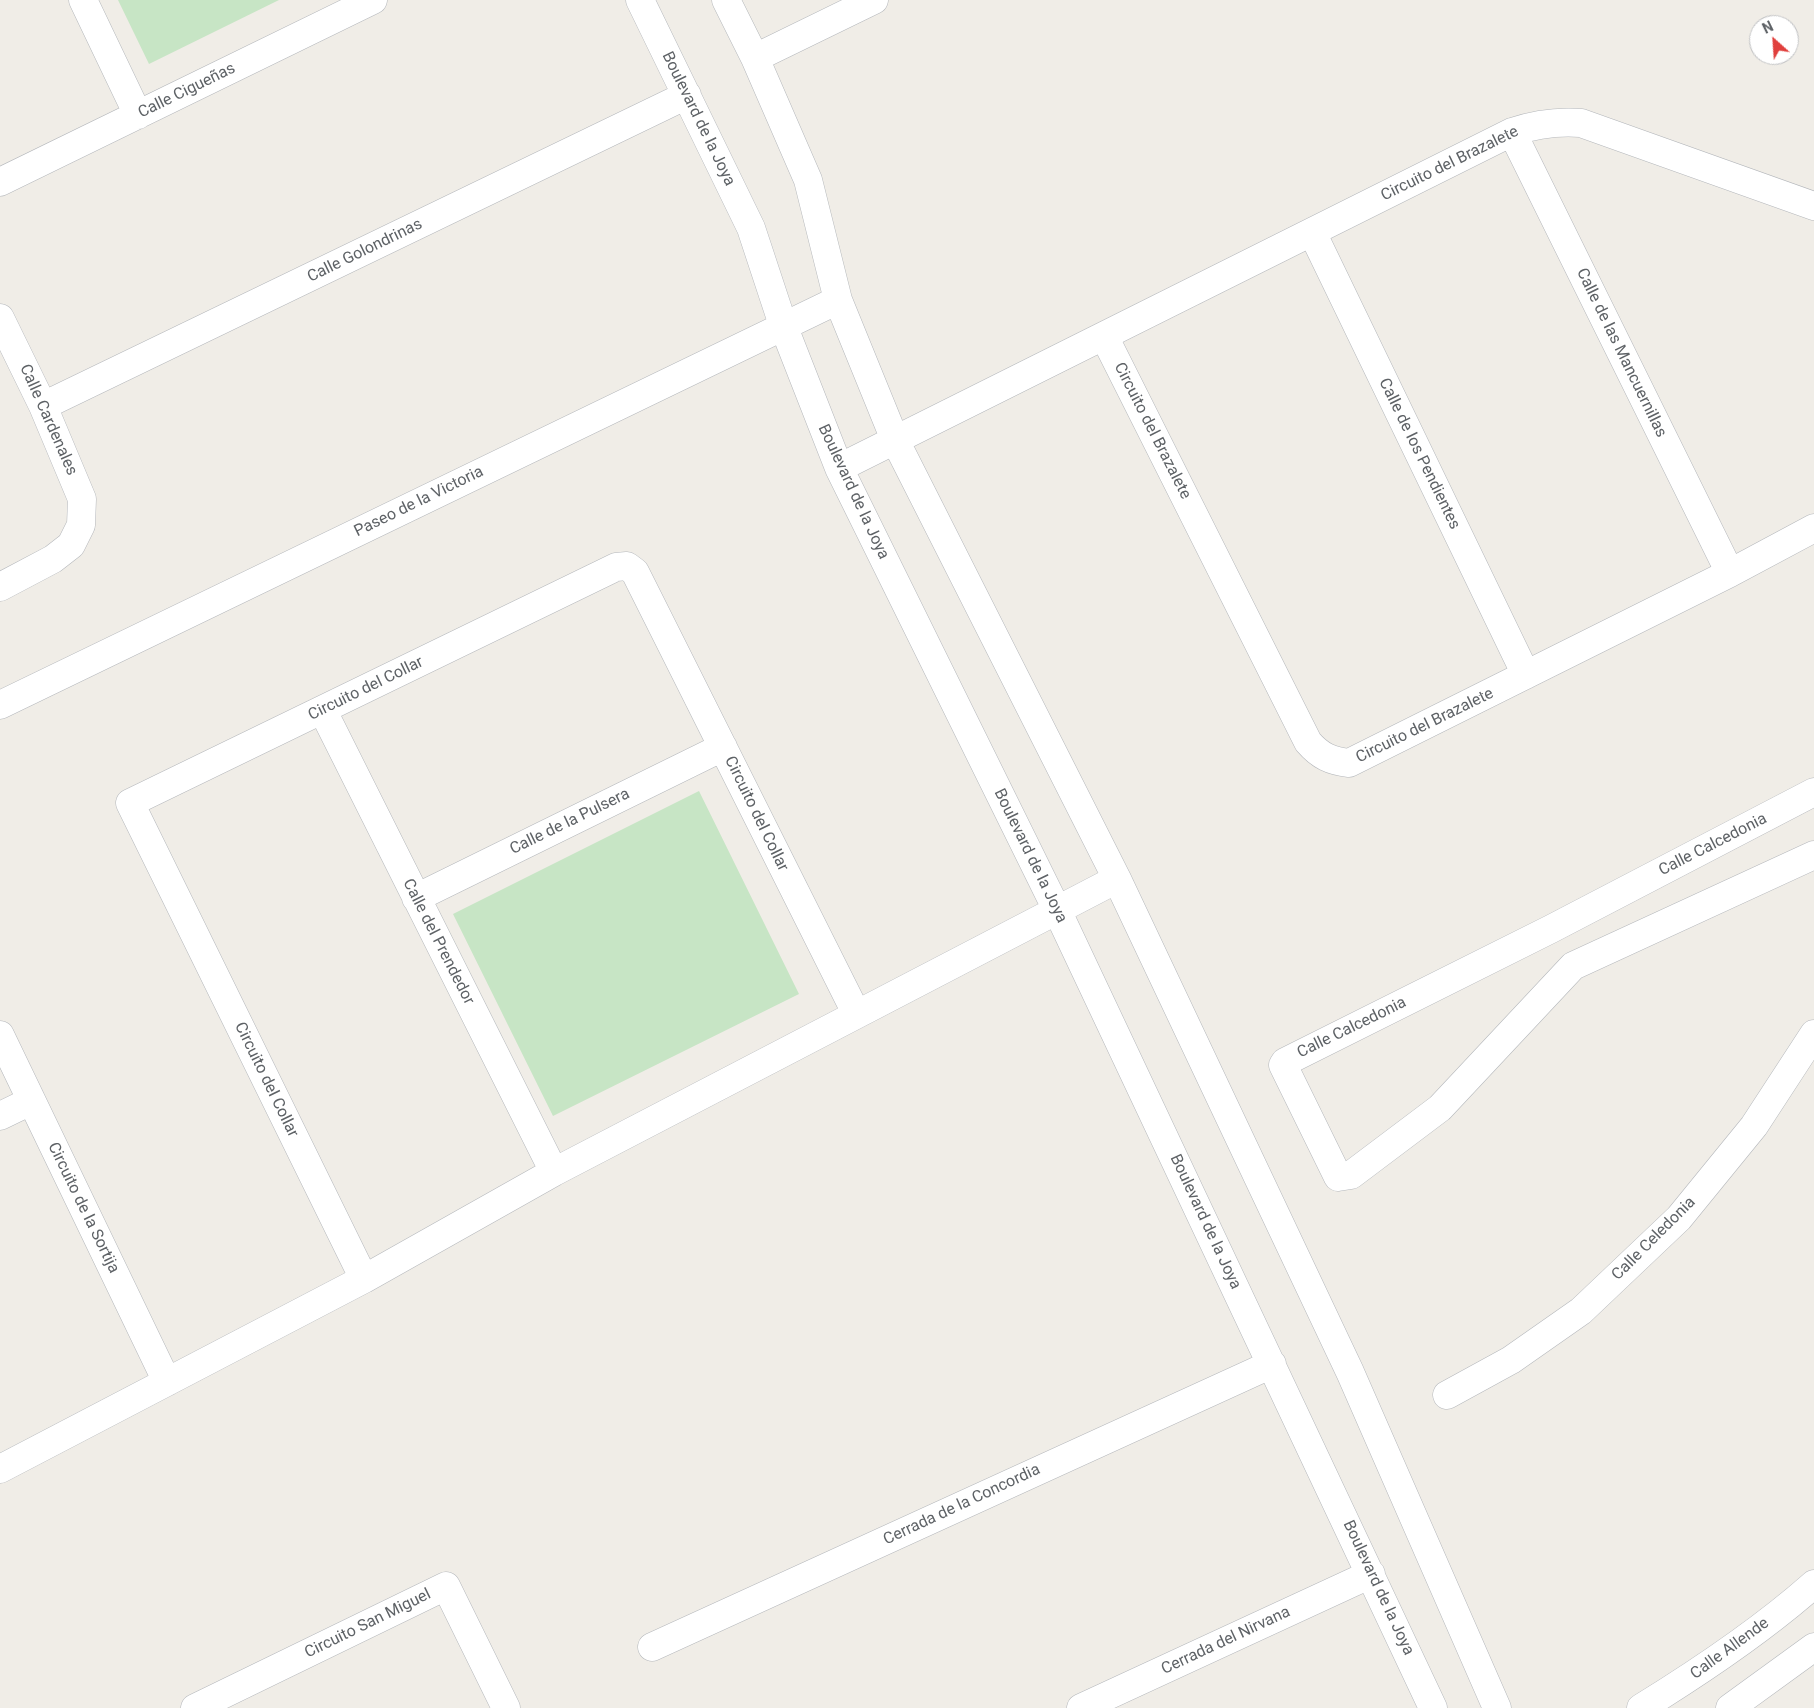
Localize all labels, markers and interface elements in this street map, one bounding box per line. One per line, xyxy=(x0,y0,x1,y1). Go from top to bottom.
north arrow xyxy=(1749,15,1799,65)
text: N xyxy=(1760,18,1776,37)
street label: Boulevard de la Joya xyxy=(657,49,739,189)
street label: Calle Cigueñas xyxy=(135,59,239,123)
street label: Circuito del Brazalete xyxy=(1378,122,1522,206)
street label: Calle Golondrinas xyxy=(304,215,426,287)
street label: Calle de las Mancuernillas xyxy=(1572,265,1670,441)
street label: Circuito del Brazalete xyxy=(1109,359,1195,503)
street label: Calle Cardenales xyxy=(15,362,81,478)
street label: Calle de los Pendientes xyxy=(1374,375,1464,533)
street label: Boulevard de la Joya xyxy=(813,421,893,563)
street label: Paseo de la Victoria xyxy=(351,462,487,542)
street label: Circuito del Collar xyxy=(305,653,427,725)
street label: Circuito del Brazalete xyxy=(1353,684,1497,768)
street label: Circuito del Collar xyxy=(720,753,792,875)
street label: Calle de la Pulsera xyxy=(507,785,633,859)
street label: Boulevard de la Joya xyxy=(989,786,1071,926)
street label: Calle Calcedonia xyxy=(1656,809,1770,881)
street label: Calle del Prendedor xyxy=(398,876,478,1008)
street label: Calle Calcedonia xyxy=(1294,993,1410,1063)
street label: Circuito del Collar xyxy=(230,1019,302,1141)
street label: Circuito de la Sortija xyxy=(43,1140,123,1276)
street label: Boulevard de la Joya xyxy=(1165,1151,1245,1293)
street label: Calle Celedonia xyxy=(1608,1193,1700,1285)
street label: Cerrada de la Concordia xyxy=(881,1460,1043,1550)
street label: Boulevard de la Joya xyxy=(1338,1517,1418,1659)
street label: Circuito San Miguel xyxy=(302,1585,434,1663)
street label: Cerrada del Nirvana xyxy=(1159,1603,1293,1679)
street label: Calle Allende xyxy=(1687,1614,1773,1684)

